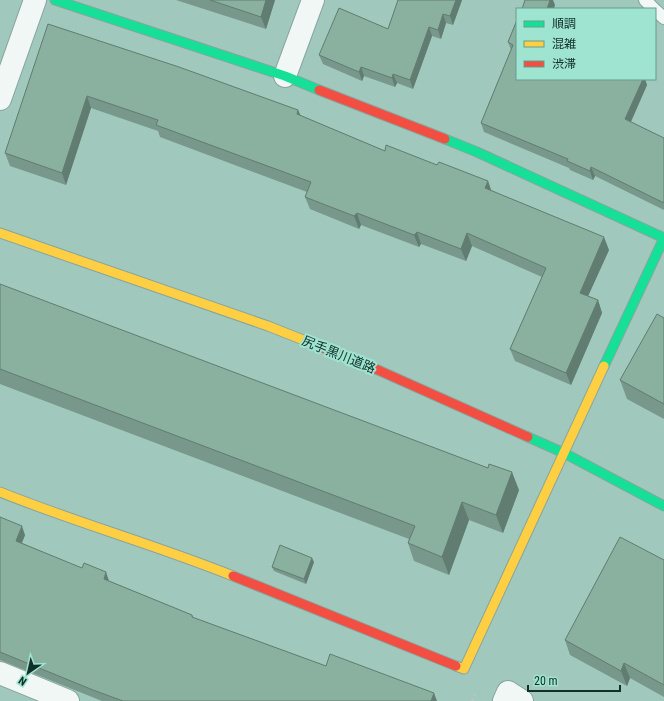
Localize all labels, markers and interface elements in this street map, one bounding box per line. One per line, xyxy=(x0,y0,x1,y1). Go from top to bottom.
legend xyxy=(516,8,656,80)
text: 順調 xyxy=(552,17,576,31)
text: 混雑 xyxy=(552,37,576,51)
text: 渋滞 xyxy=(552,57,576,71)
street label: 尻手黒川道路 xyxy=(300,333,378,376)
north arrow xyxy=(8,653,48,693)
scale bar xyxy=(528,667,620,693)
text: N xyxy=(16,673,29,688)
text: 20 m xyxy=(534,674,558,688)

